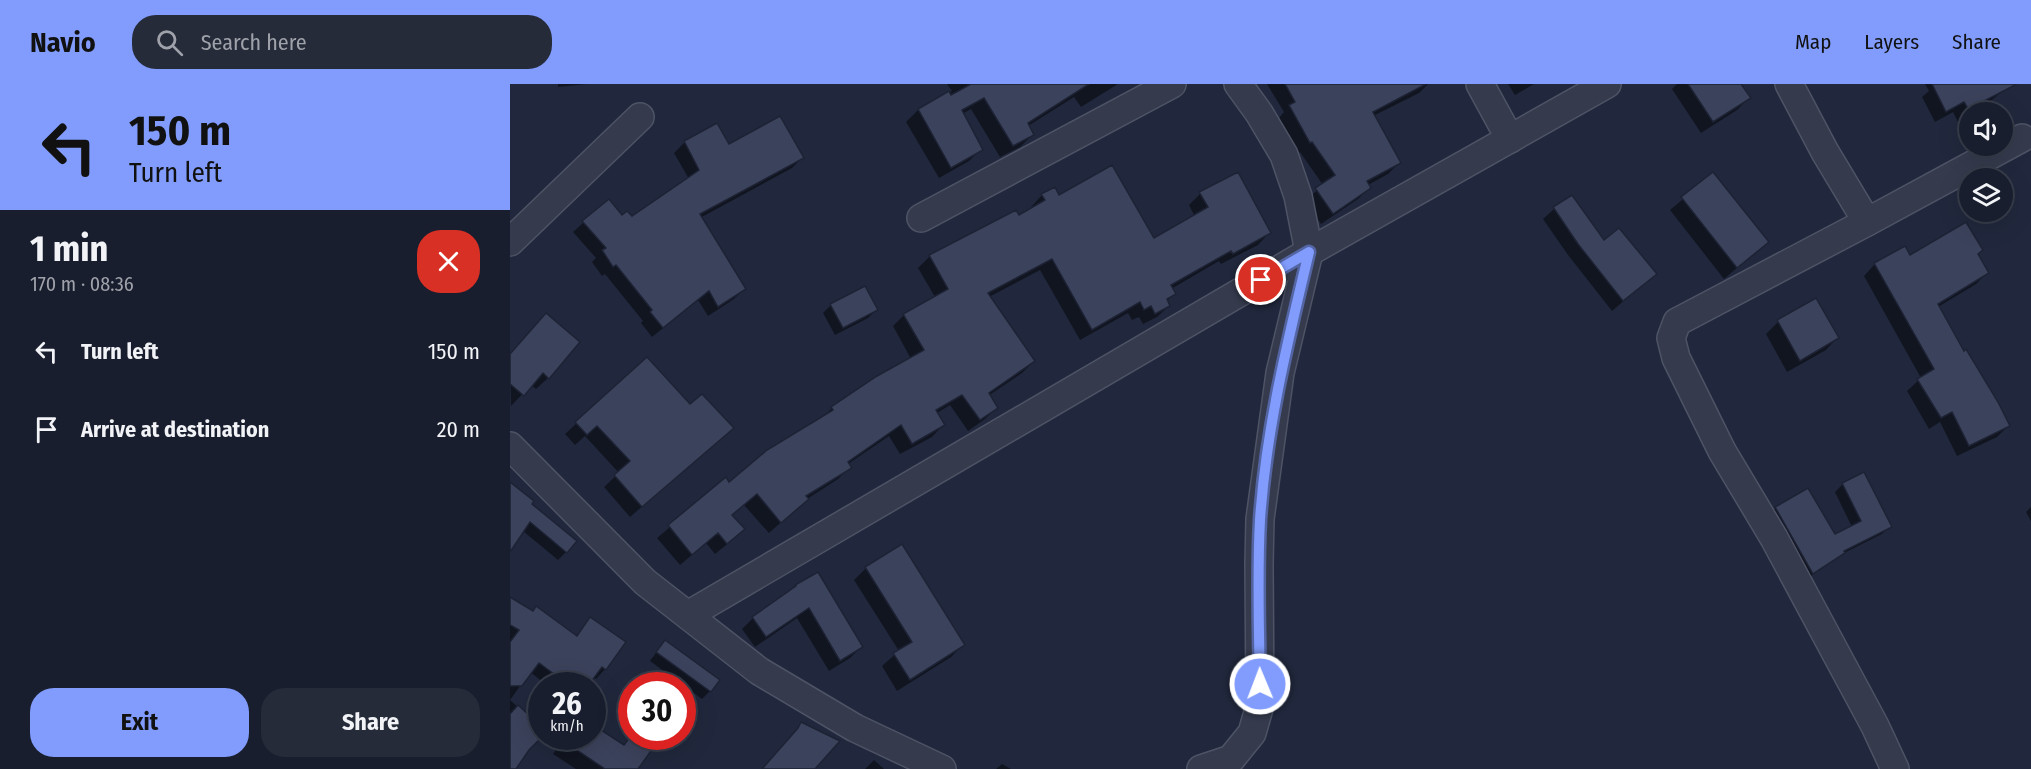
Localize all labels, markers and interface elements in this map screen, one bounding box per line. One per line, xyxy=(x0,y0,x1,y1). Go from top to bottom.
search box xyxy=(132,15,552,69)
text: Navio xyxy=(30,26,96,59)
icon: search xyxy=(153,26,186,59)
text: Search here xyxy=(201,29,307,56)
text: Map xyxy=(1795,29,1831,55)
text: Layers xyxy=(1864,29,1919,55)
text: Share xyxy=(1952,29,2001,55)
map controls xyxy=(1959,102,2013,222)
button: sound xyxy=(1959,102,2013,156)
text: 150 m xyxy=(129,106,231,156)
icon: left xyxy=(30,108,108,186)
text: Turn left xyxy=(129,157,222,189)
button: layers xyxy=(1959,168,2013,222)
text: 1 min xyxy=(30,227,108,271)
button: close xyxy=(417,230,480,293)
pin xyxy=(1235,254,1286,305)
icon: arrive xyxy=(1244,263,1277,296)
text: 170 m · 08:36 xyxy=(30,272,134,296)
icon: left xyxy=(30,335,63,368)
text: Turn left xyxy=(81,338,159,365)
text: 150 m xyxy=(428,338,480,365)
icon: arrive xyxy=(30,413,63,446)
text: Arrive at destination xyxy=(81,416,269,443)
text: 20 m xyxy=(437,416,480,443)
position arrow xyxy=(1228,652,1292,716)
speed limit sign: 30 xyxy=(618,672,696,750)
text: 26 xyxy=(552,686,582,722)
button: Exit xyxy=(30,688,249,757)
button: Share xyxy=(261,688,480,757)
text: km/h xyxy=(550,717,584,735)

